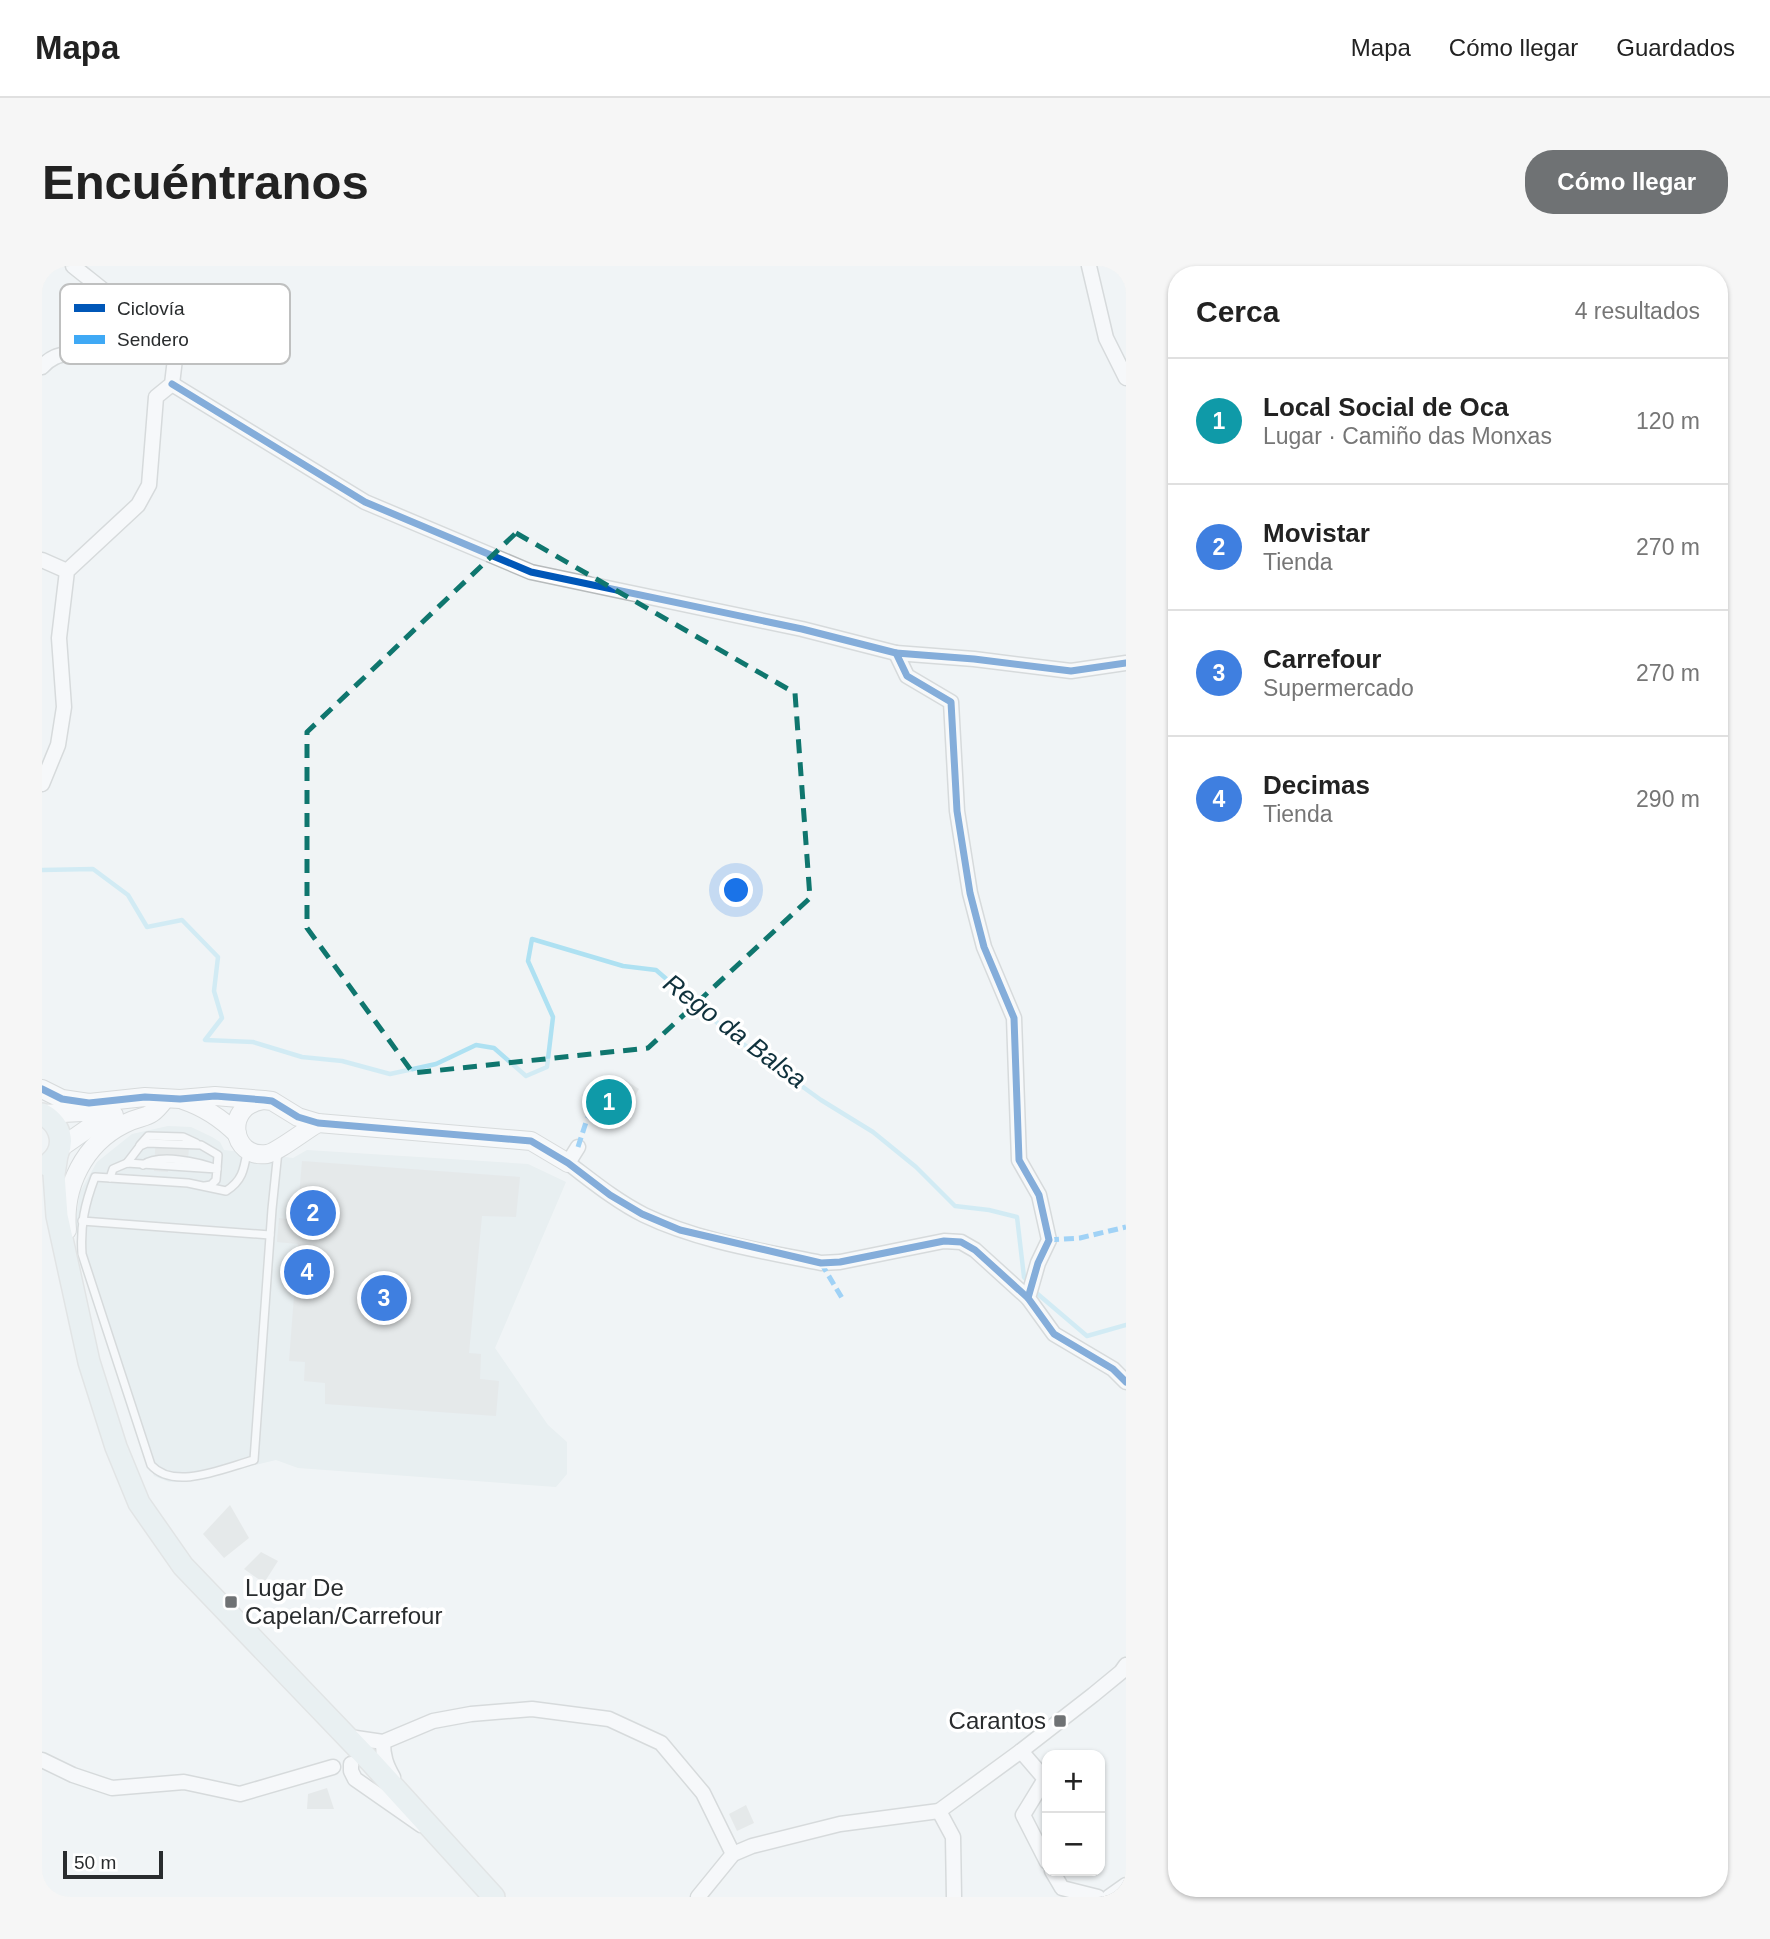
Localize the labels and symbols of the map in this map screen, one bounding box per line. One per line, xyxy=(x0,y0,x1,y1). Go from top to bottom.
legend xyxy=(60,284,290,364)
text: Ciclovía xyxy=(117,298,185,319)
text: Sendero xyxy=(117,329,189,350)
your location xyxy=(719,873,753,907)
water label: Rego da Balsa xyxy=(658,968,812,1094)
pin: 1 xyxy=(586,1076,632,1128)
pin: 2 xyxy=(290,1187,336,1239)
pin: 4 xyxy=(284,1246,330,1298)
pin: 3 xyxy=(361,1272,407,1324)
place label: Lugar De Capelan/Carrefour xyxy=(245,1574,442,1629)
marker: Lugar De Capelan/Carrefour xyxy=(223,1594,239,1610)
place label: Carantos xyxy=(949,1707,1046,1734)
marker: Carantos xyxy=(1052,1713,1068,1729)
scale bar xyxy=(63,1848,163,1880)

